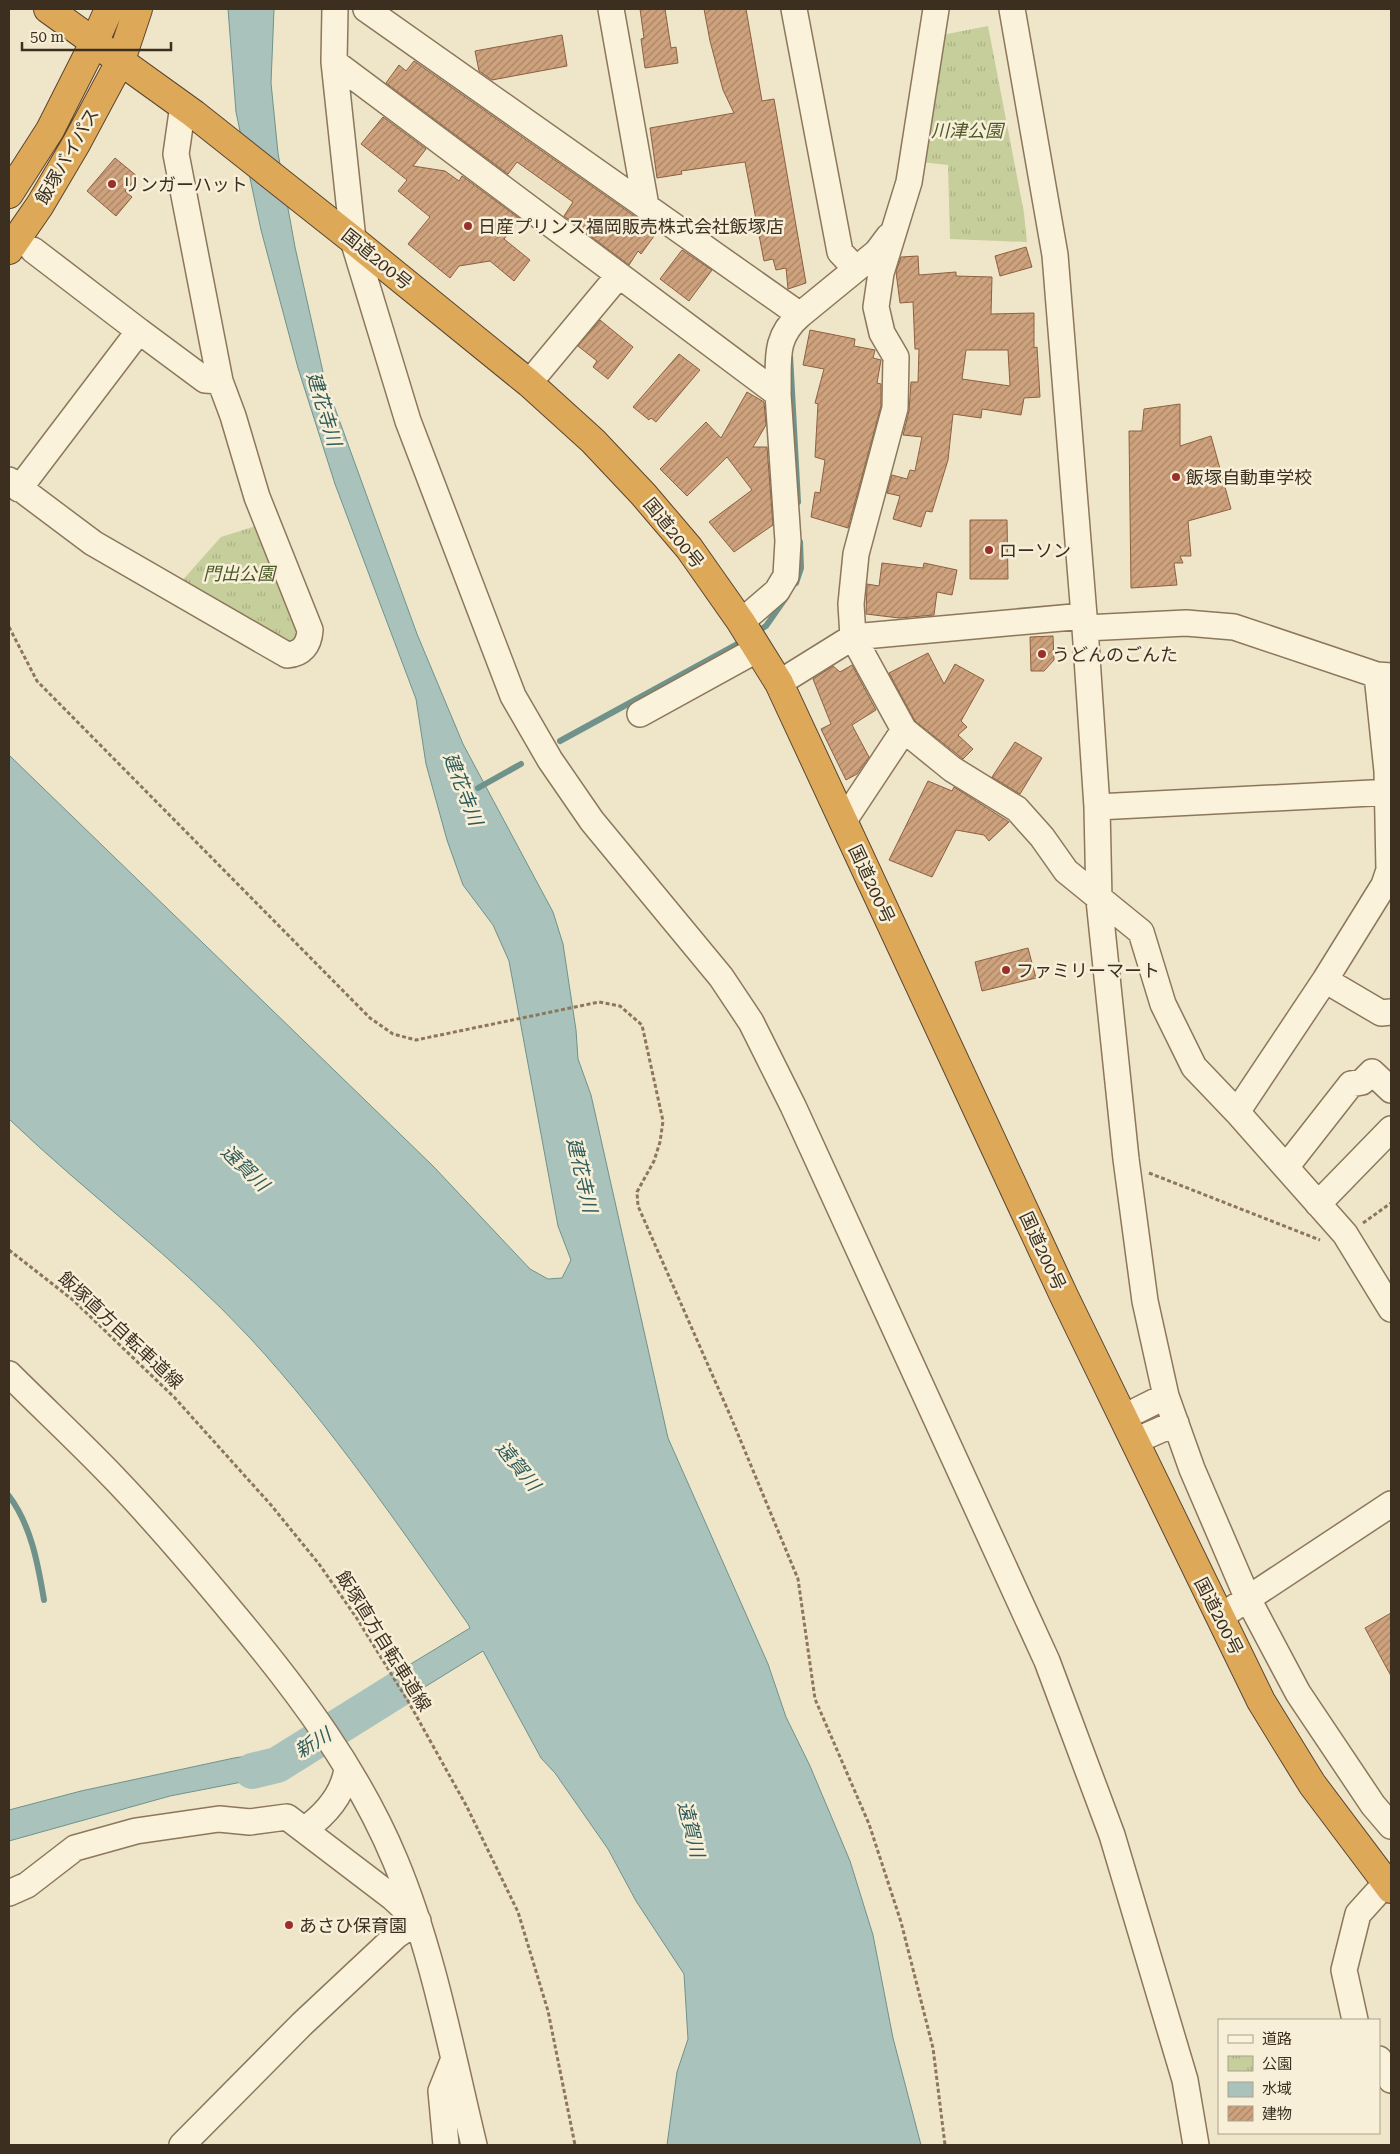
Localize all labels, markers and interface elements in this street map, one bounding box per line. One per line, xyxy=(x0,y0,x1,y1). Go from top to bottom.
scale bar xyxy=(22,20,171,52)
text: 50 m xyxy=(30,28,65,46)
street label: 飯塚バイパス xyxy=(31,104,103,208)
park label: 川津公園 xyxy=(931,120,1006,141)
place label: リンガーハット xyxy=(122,174,248,195)
marker: リンガーハット xyxy=(106,178,118,190)
place label: 日産プリンス福岡販売株式会社飯塚店 xyxy=(478,216,784,237)
marker: 日産プリンス福岡販売株式会社飯塚店 xyxy=(462,220,474,232)
street label: 国道200号 xyxy=(338,224,416,294)
water label: 建花寺川 xyxy=(302,369,347,451)
place label: 飯塚自動車学校 xyxy=(1186,467,1312,488)
marker: 飯塚自動車学校 xyxy=(1170,471,1182,483)
street label: 国道200号 xyxy=(639,494,709,572)
place label: ローソン xyxy=(999,540,1071,561)
marker: ローソン xyxy=(983,544,995,556)
park label: 門出公園 xyxy=(203,563,278,584)
place label: うどんのごんた xyxy=(1052,644,1178,665)
marker: うどんのごんた xyxy=(1036,648,1048,660)
water label: 建花寺川 xyxy=(439,749,488,830)
street label: 国道200号 xyxy=(845,841,899,927)
place label: ファミリーマート xyxy=(1016,960,1160,981)
marker: ファミリーマート xyxy=(1000,964,1012,976)
water label: 建花寺川 xyxy=(562,1135,602,1217)
water label: 遠賀川 xyxy=(217,1140,275,1197)
street label: 国道200号 xyxy=(1016,1208,1070,1294)
street label: 飯塚直方自転車道線 xyxy=(55,1267,187,1393)
water label: 遠賀川 xyxy=(491,1437,546,1497)
street label: 飯塚直方自転車道線 xyxy=(332,1567,436,1715)
street label: 国道200号 xyxy=(1191,1574,1247,1658)
water label: 新川 xyxy=(291,1722,337,1763)
water label: 遠賀川 xyxy=(673,1799,710,1861)
place label: あさひ保育園 xyxy=(299,1915,407,1936)
marker: あさひ保育園 xyxy=(283,1919,295,1931)
legend xyxy=(1218,2019,1380,2134)
text: 道路 xyxy=(1262,2030,1292,2048)
text: 公園 xyxy=(1262,2055,1292,2073)
text: 水域 xyxy=(1262,2080,1292,2098)
text: 建物 xyxy=(1262,2105,1292,2123)

